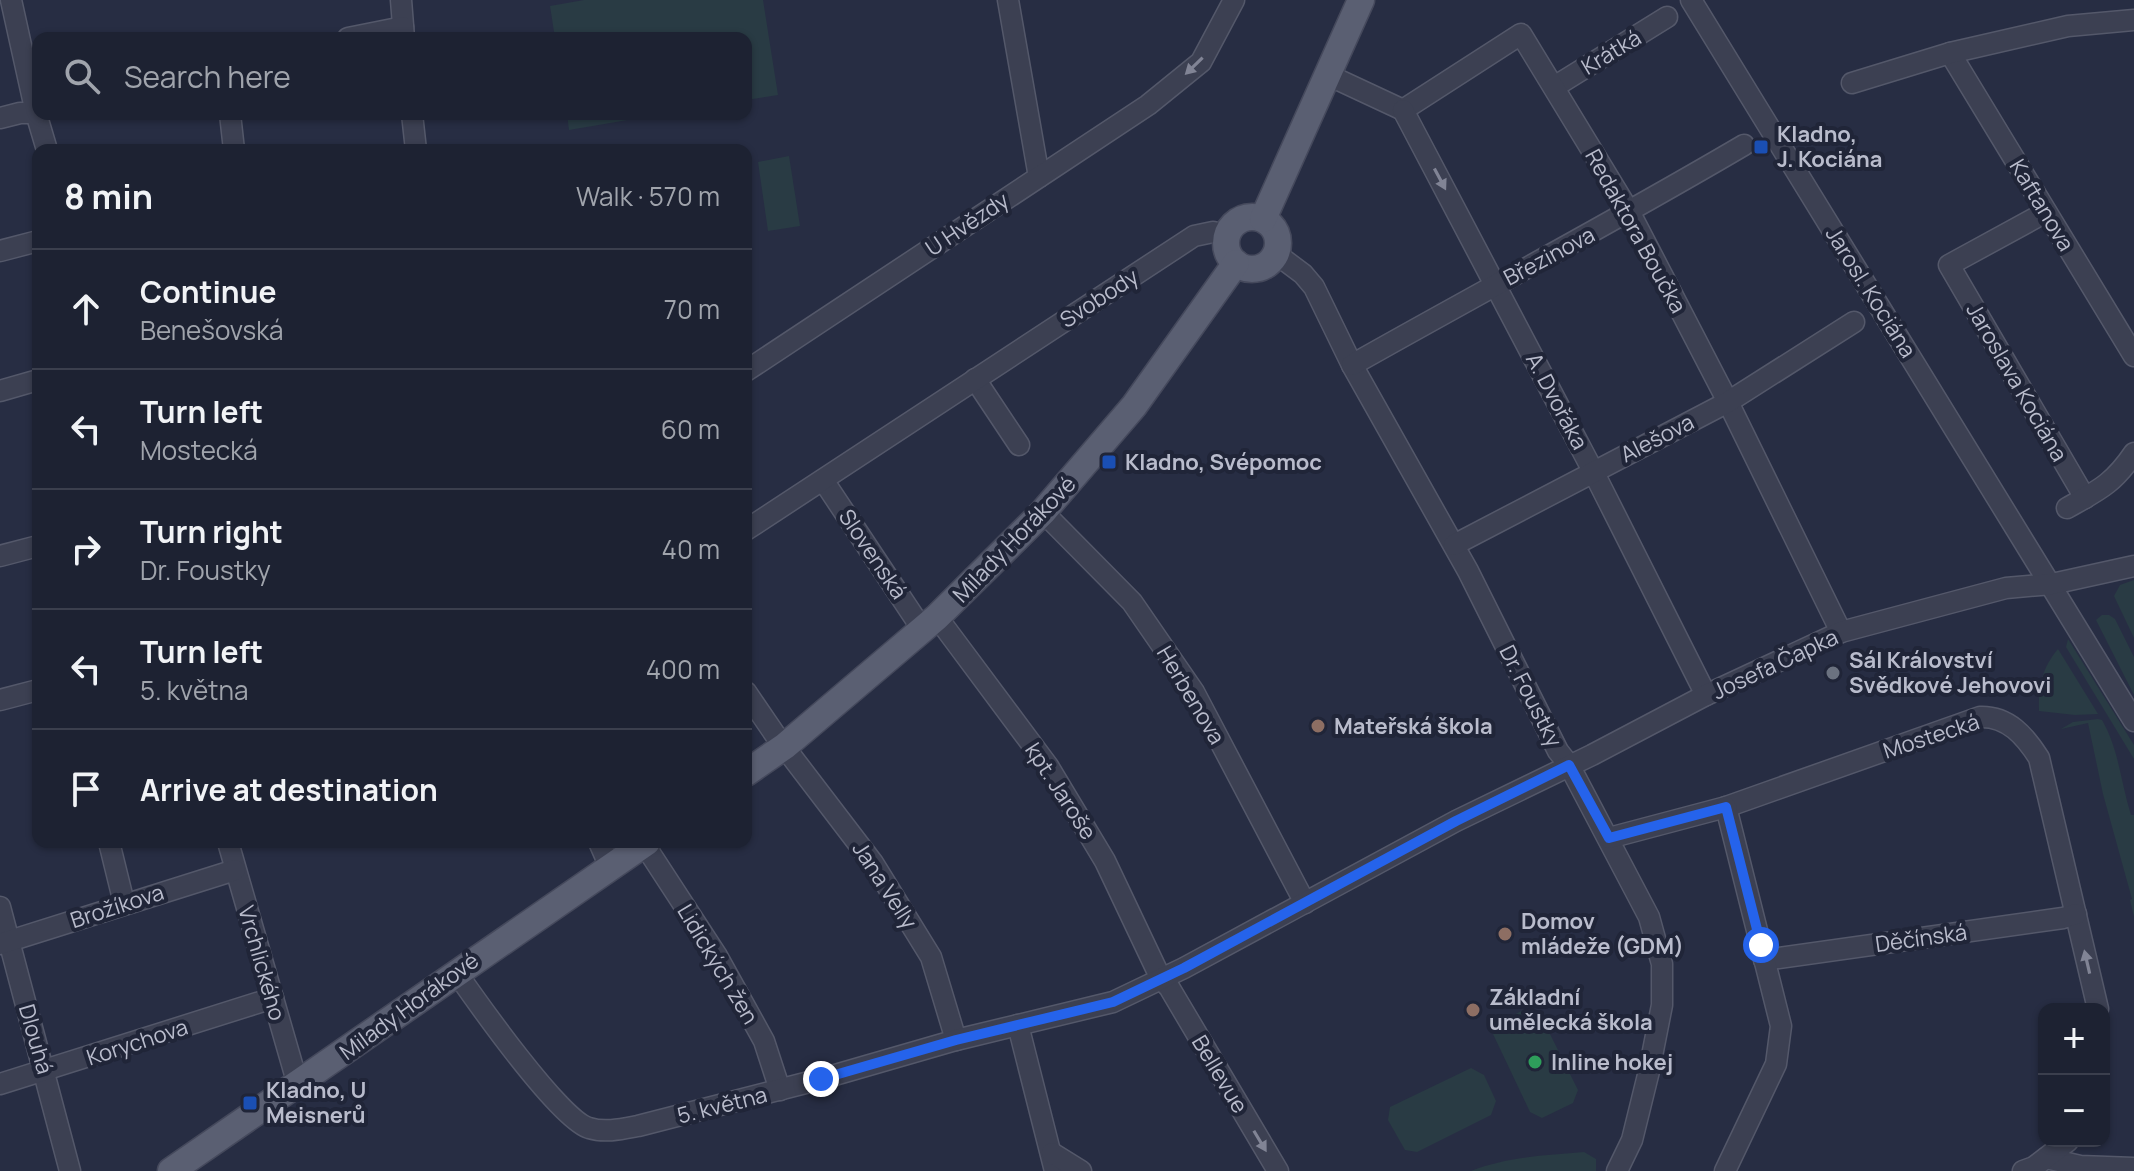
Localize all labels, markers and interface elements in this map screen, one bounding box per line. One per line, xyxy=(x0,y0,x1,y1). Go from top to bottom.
street label: Krátká xyxy=(1576,22,1646,82)
search box xyxy=(32,32,752,120)
icon: search xyxy=(60,54,104,98)
text: Search here xyxy=(124,56,291,97)
one-way arrow xyxy=(1185,57,1204,75)
place label: Kladno, J. Kociána xyxy=(1777,119,1883,174)
marker: Kladno, J. Kociána xyxy=(1752,138,1770,156)
street label: Redaktora Boučka xyxy=(1578,144,1694,318)
street label: Kaftanova xyxy=(2003,153,2081,257)
one-way arrow xyxy=(1432,168,1446,190)
text: 8 min xyxy=(64,173,153,219)
text: Walk · 570 m xyxy=(576,178,720,214)
street label: U Hvězdy xyxy=(919,185,1015,263)
street label: Březinova xyxy=(1498,219,1600,293)
street label: Jarosl. Kociána xyxy=(1819,221,1923,363)
street label: Svobody xyxy=(1054,261,1144,335)
text: Continue xyxy=(140,271,276,312)
icon: ahead xyxy=(64,287,108,331)
text: 70 m xyxy=(664,291,720,327)
street label: Jaroslava Kociána xyxy=(1959,297,2075,467)
text: Benešovská xyxy=(140,312,284,348)
street label: A. Dvořáka xyxy=(1519,347,1595,455)
text: Turn left xyxy=(140,391,263,432)
icon: left xyxy=(64,407,108,451)
street label: Alešova xyxy=(1615,407,1699,469)
text: 60 m xyxy=(661,411,720,447)
text: Mostecká xyxy=(140,432,258,468)
place label: Kladno, Svépomoc xyxy=(1125,447,1322,477)
marker: Kladno, Svépomoc xyxy=(1100,453,1118,471)
street label: Milady Horákové xyxy=(946,469,1082,609)
street label: Slovenská xyxy=(832,503,914,605)
text: Turn right xyxy=(140,511,283,552)
icon: right xyxy=(64,527,108,571)
text: 40 m xyxy=(662,531,720,567)
text: Dr. Foustky xyxy=(140,552,271,588)
street label: Josefa Čapka xyxy=(1707,622,1843,706)
text: Turn left xyxy=(140,631,263,672)
street label: Herbenova xyxy=(1150,640,1232,750)
street label: Dr. Foustky xyxy=(1493,640,1570,752)
place label: Sál Království Svědkové Jehovovi xyxy=(1849,645,2051,700)
icon: left xyxy=(64,647,108,691)
text: 400 m xyxy=(646,651,720,687)
marker: Sál Království Svědkové Jehovovi xyxy=(1824,664,1842,682)
text: 5. května xyxy=(140,672,248,708)
street label: Mostecká xyxy=(1879,706,1983,766)
place label: Mateřská škola xyxy=(1334,711,1493,741)
marker: Mateřská škola xyxy=(1309,717,1327,735)
street label: kpt. Jaroše xyxy=(1018,737,1104,845)
icon: arrive xyxy=(64,767,108,811)
text: Arrive at destination xyxy=(140,769,438,810)
street label: Jana Velly xyxy=(846,835,925,935)
street label: Brožíkova xyxy=(66,877,168,935)
street label: Lidických žen xyxy=(670,898,766,1030)
street label: Vrchlického xyxy=(231,902,293,1024)
place label: Domov mládeže (GDM) xyxy=(1521,906,1684,961)
street label: Děčínská xyxy=(1873,917,1969,959)
marker: Domov mládeže (GDM) xyxy=(1496,925,1514,943)
route start xyxy=(1743,927,1779,963)
street label: Milady Horákové xyxy=(333,945,485,1067)
one-way arrow xyxy=(2081,949,2093,974)
place label: Základní umělecká škola xyxy=(1489,982,1653,1037)
street label: Dlouhá xyxy=(12,1001,60,1077)
marker: Základní umělecká škola xyxy=(1464,1001,1482,1019)
map controls xyxy=(2038,1003,2110,1147)
button: + xyxy=(2038,1003,2110,1075)
street label: Korychova xyxy=(83,1012,191,1072)
street label: Bellevue xyxy=(1185,1029,1255,1119)
place label: Inline hokej xyxy=(1551,1047,1673,1077)
marker: Inline hokej xyxy=(1526,1053,1544,1071)
route end xyxy=(803,1061,839,1097)
place label: Kladno, U Meisnerů xyxy=(266,1075,366,1130)
button: − xyxy=(2038,1075,2110,1147)
street label: 5. května xyxy=(674,1079,770,1131)
marker: Kladno, U Meisnerů xyxy=(241,1094,259,1112)
one-way arrow xyxy=(1253,1130,1267,1152)

